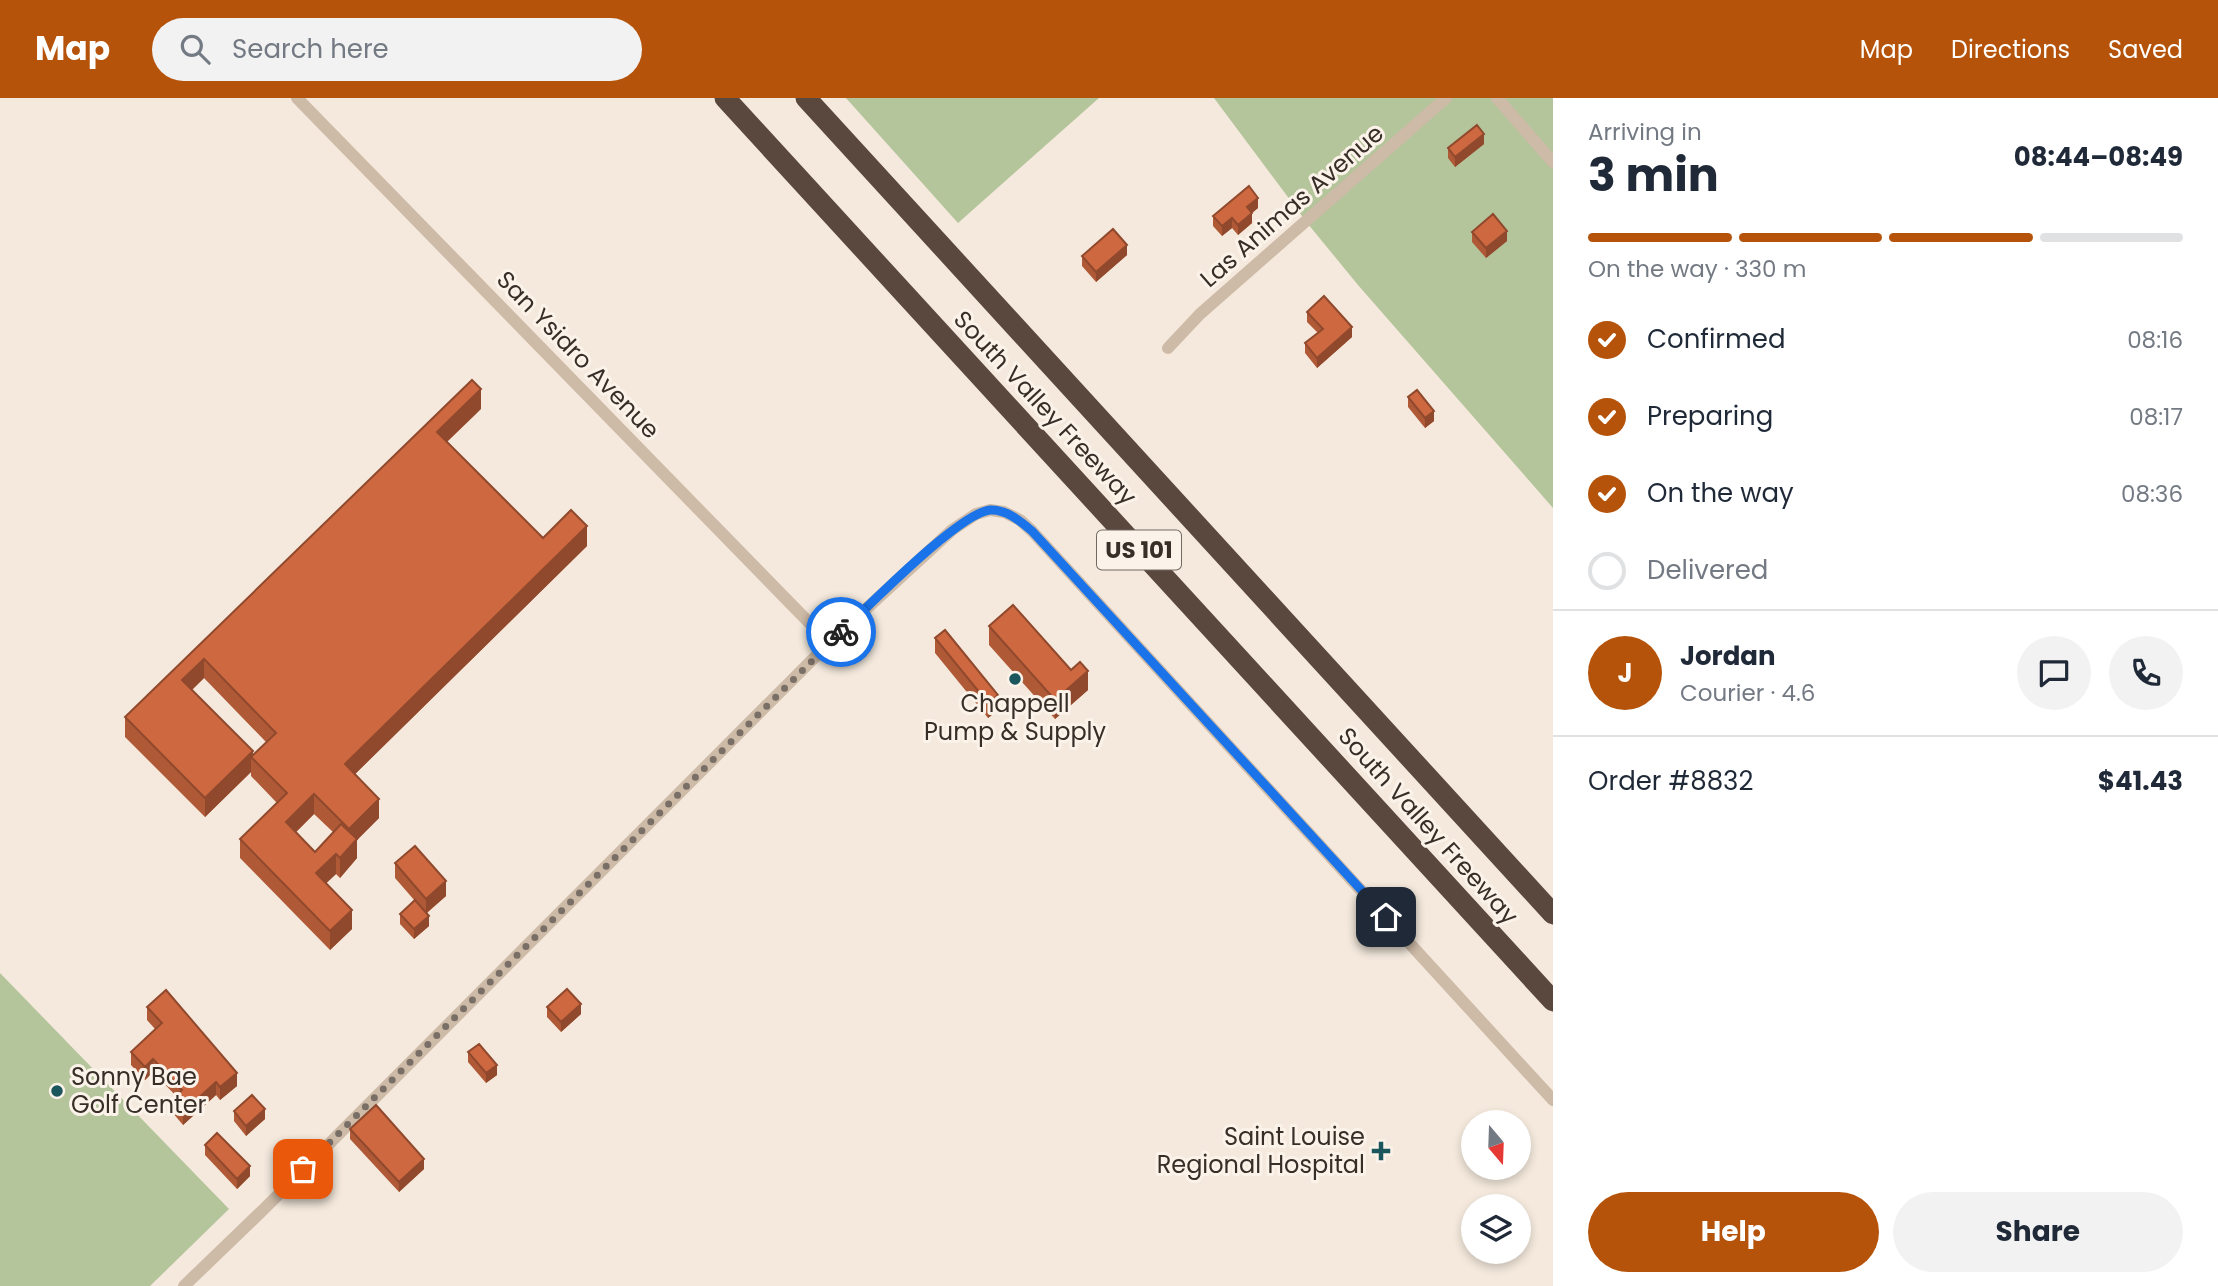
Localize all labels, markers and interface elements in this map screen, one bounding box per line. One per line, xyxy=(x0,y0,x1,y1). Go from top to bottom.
search box xyxy=(152,18,642,81)
text: Map xyxy=(35,25,110,72)
icon: search xyxy=(176,30,214,68)
text: Search here xyxy=(232,31,389,67)
text: Map xyxy=(1860,33,1913,66)
text: Directions xyxy=(1951,33,2070,66)
text: Saved xyxy=(2108,33,2183,66)
text: Arriving in xyxy=(1588,116,1702,148)
street label: Las Animas Avenue xyxy=(1193,117,1390,294)
text: 08:44–08:49 xyxy=(2014,139,2183,175)
text: 3 min xyxy=(1588,143,1719,207)
text: On the way · 330 m xyxy=(1588,253,1806,285)
street label: San Ysidro Avenue xyxy=(490,263,667,446)
street label: South Valley Freeway xyxy=(946,303,1145,512)
icon: check xyxy=(1588,321,1626,359)
text: Confirmed xyxy=(1647,321,1785,357)
text: 08:16 xyxy=(2127,324,2183,356)
icon: check xyxy=(1588,398,1626,436)
text: Preparing xyxy=(1647,398,1773,434)
text: 08:17 xyxy=(2129,401,2183,433)
icon: check xyxy=(1588,475,1626,513)
text: On the way xyxy=(1647,475,1794,511)
text: 08:36 xyxy=(2121,478,2183,510)
road number: US 101 xyxy=(1097,530,1181,570)
text: Delivered xyxy=(1647,552,1768,588)
courier xyxy=(806,597,876,667)
icon: bike xyxy=(822,613,860,651)
button: chat xyxy=(2017,636,2091,710)
button: phone xyxy=(2109,636,2183,710)
text: Jordan xyxy=(1680,638,1776,674)
text: J xyxy=(1617,655,1633,691)
marker: Chappell Pump & Supply xyxy=(1007,671,1023,687)
text: Courier · 4.6 xyxy=(1680,677,1815,709)
place label: Chappell Pump & Supply xyxy=(924,687,1107,748)
street label: South Valley Freeway xyxy=(1331,720,1526,932)
text: Order #8832 xyxy=(1588,763,1753,799)
text: $41.43 xyxy=(2098,763,2183,799)
pin xyxy=(1356,887,1416,947)
icon: home xyxy=(1367,898,1405,936)
place label: Sonny Bae Golf Center xyxy=(71,1060,207,1121)
marker: Sonny Bae Golf Center xyxy=(49,1083,65,1099)
north arrow xyxy=(1461,1110,1531,1180)
map controls xyxy=(1461,1110,1531,1264)
place label: Saint Louise Regional Hospital xyxy=(1157,1120,1365,1181)
pin xyxy=(273,1139,333,1199)
marker: Saint Louise Regional Hospital xyxy=(1371,1141,1391,1161)
icon: bag xyxy=(284,1150,322,1188)
button: Help xyxy=(1588,1192,1879,1272)
button: Share xyxy=(1893,1192,2183,1272)
button: layers xyxy=(1461,1194,1531,1264)

